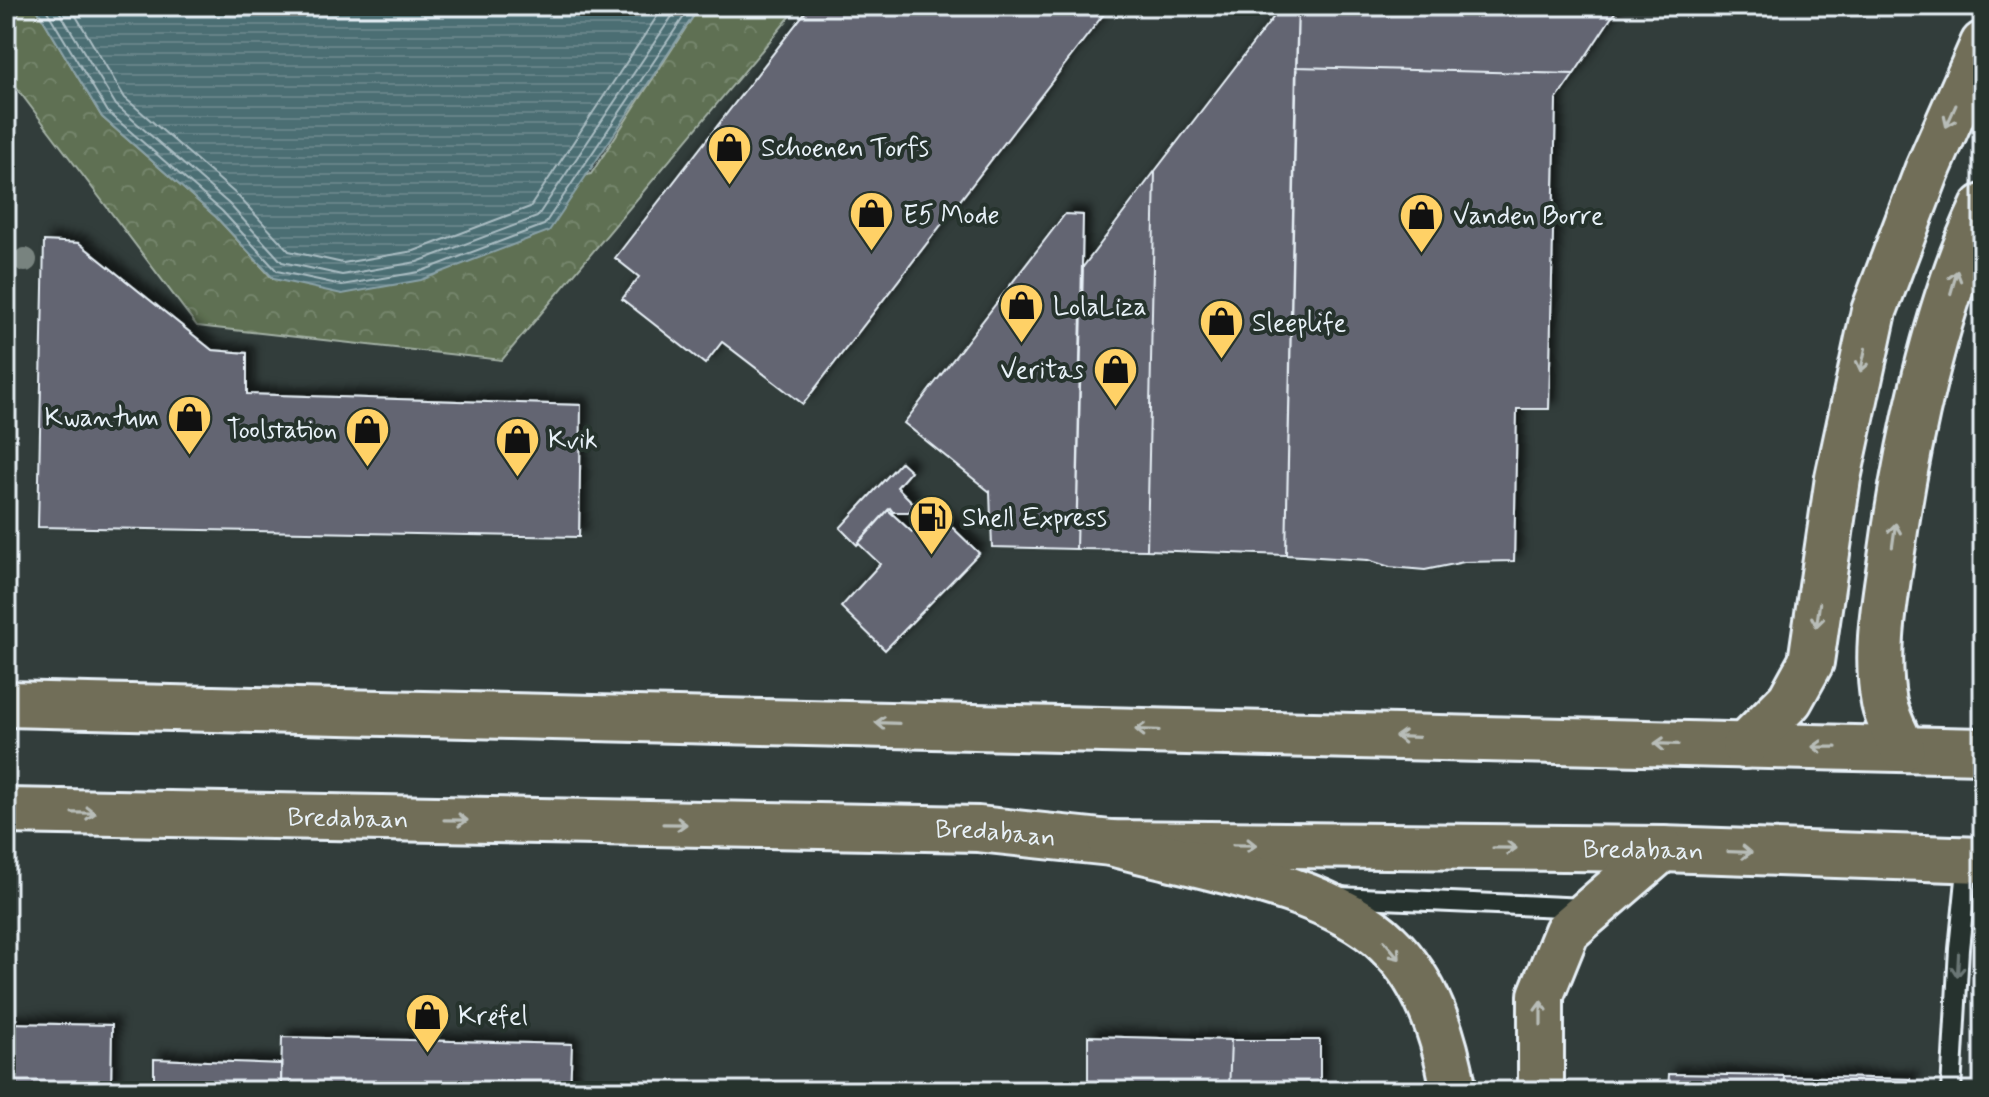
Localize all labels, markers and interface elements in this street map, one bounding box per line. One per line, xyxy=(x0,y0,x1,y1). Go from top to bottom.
one-way arrow xyxy=(1943,103,1958,127)
shop icon: Schoenen Torfs xyxy=(706,123,754,186)
place label: Schoenen Torfs xyxy=(761,132,929,166)
shop icon: E5 Mode xyxy=(848,190,896,253)
shop icon: Vanden Borre xyxy=(1398,191,1446,254)
place label: E5 Mode xyxy=(903,199,1000,233)
place label: Vanden Borre xyxy=(1453,200,1604,234)
one-way arrow xyxy=(1947,270,1962,296)
shop icon: LolaLiza xyxy=(998,282,1046,345)
place label: LolaLiza xyxy=(1053,291,1147,325)
shop icon: Sleeplife xyxy=(1197,298,1245,361)
place label: Sleeplife xyxy=(1252,307,1346,341)
shop icon: Veritas xyxy=(1091,345,1139,408)
one-way arrow xyxy=(1855,346,1870,372)
place label: Veritas xyxy=(1000,354,1084,388)
shop icon: Kwantum xyxy=(166,393,214,456)
place label: Kwantum xyxy=(44,402,159,436)
shop icon: Toolstation xyxy=(344,405,392,468)
place label: Toolstation xyxy=(226,414,337,448)
shop icon: Kvik xyxy=(493,415,541,478)
place label: Kvik xyxy=(548,424,598,458)
fuel station icon: Shell Express xyxy=(907,493,955,556)
place label: Shell Express xyxy=(962,502,1107,536)
one-way arrow xyxy=(1887,523,1902,548)
one-way arrow xyxy=(1810,602,1825,628)
one-way arrow xyxy=(874,716,901,731)
one-way arrow xyxy=(1134,723,1161,738)
one-way arrow xyxy=(1394,730,1421,745)
one-way arrow xyxy=(1653,737,1680,752)
one-way arrow xyxy=(1811,739,1838,755)
street label: Bredabaan xyxy=(287,801,409,837)
one-way arrow xyxy=(70,805,97,821)
one-way arrow xyxy=(442,812,469,827)
street label: Bredabaan xyxy=(935,813,1058,856)
one-way arrow xyxy=(661,816,688,831)
street label: Bredabaan xyxy=(1582,833,1704,869)
one-way arrow xyxy=(1231,837,1258,853)
one-way arrow xyxy=(1491,840,1518,856)
one-way arrow xyxy=(1726,845,1753,860)
one-way arrow xyxy=(1383,940,1401,960)
one-way arrow xyxy=(1950,951,1965,978)
shop icon: Krëfel xyxy=(403,991,451,1054)
place label: Krëfel xyxy=(458,1000,528,1034)
one-way arrow xyxy=(1533,1000,1549,1027)

